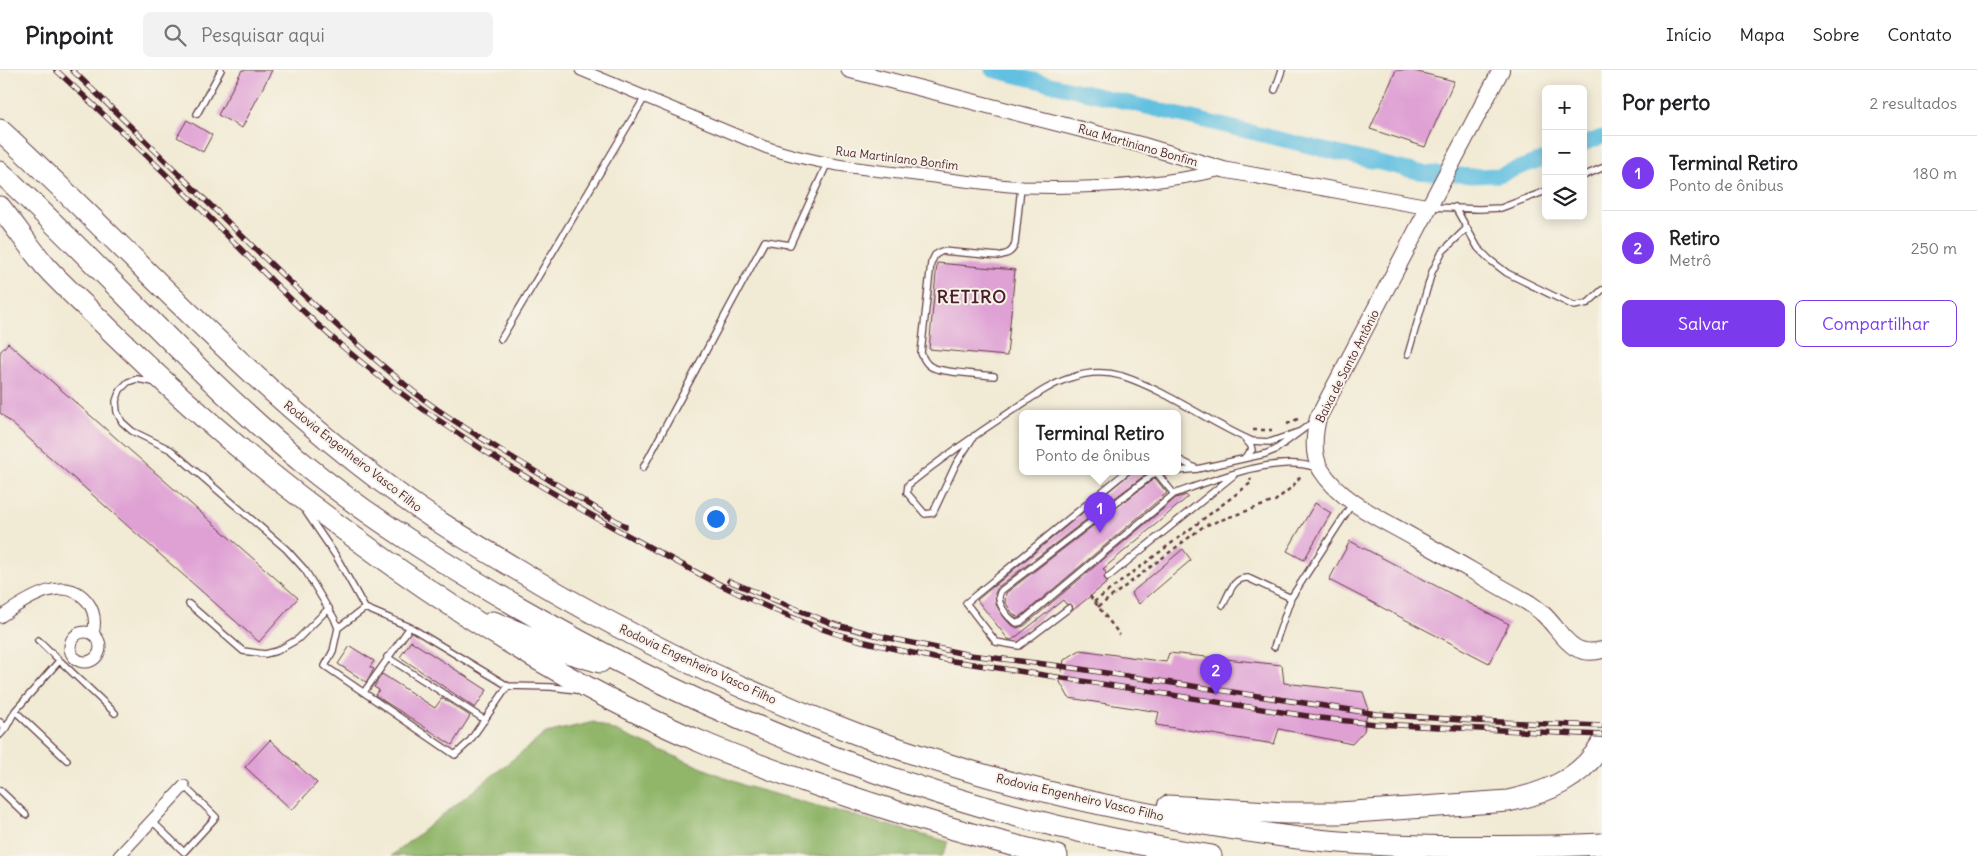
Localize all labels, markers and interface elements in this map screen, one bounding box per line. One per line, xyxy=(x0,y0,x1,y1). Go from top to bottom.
search box xyxy=(143,12,493,57)
text: Pinpoint xyxy=(25,20,113,50)
icon: search xyxy=(161,21,189,49)
text: Pesquisar aqui xyxy=(201,23,325,47)
text: Início xyxy=(1666,23,1712,46)
text: Mapa xyxy=(1740,23,1785,46)
text: Sobre xyxy=(1813,23,1859,46)
text: Contato xyxy=(1887,23,1952,46)
map controls xyxy=(1542,85,1587,220)
button: + xyxy=(1542,85,1587,130)
text: Por perto xyxy=(1622,89,1710,116)
text: 2 resultados xyxy=(1869,93,1957,113)
street label: Rua Martiniano Bonfim xyxy=(1076,121,1200,169)
button: − xyxy=(1542,130,1587,175)
street label: Rua Martinlano Bonfim xyxy=(835,143,960,173)
text: Terminal Retiro xyxy=(1669,151,1798,175)
text: 1 xyxy=(1635,163,1641,183)
text: 180 m xyxy=(1913,163,1957,183)
button: layers xyxy=(1542,175,1587,220)
text: Ponto de ônibus xyxy=(1669,175,1784,195)
text: Retiro xyxy=(1669,226,1720,250)
text: 2 xyxy=(1634,238,1642,258)
text: 250 m xyxy=(1911,238,1957,258)
text: Metrô xyxy=(1669,250,1711,270)
district label: RETIRO xyxy=(937,285,1007,308)
button: Salvar xyxy=(1622,300,1785,347)
button: Compartilhar xyxy=(1795,300,1957,347)
street label: Baixa de Santo Antônio xyxy=(1312,307,1382,425)
street label: Rodovia Engenheiro Vasco Filho xyxy=(281,397,425,515)
popup xyxy=(1019,410,1181,475)
text: Terminal Retiro xyxy=(1036,421,1165,445)
text: Ponto de ônibus xyxy=(1036,445,1150,465)
pin: 1 xyxy=(1084,492,1116,533)
your location xyxy=(703,506,729,532)
street label: Rodovia Engenheiro Vasco Filho xyxy=(617,621,779,707)
pin: 2 xyxy=(1200,654,1232,695)
street label: Rodovia Engenheiro Vasco Filho xyxy=(995,770,1166,824)

